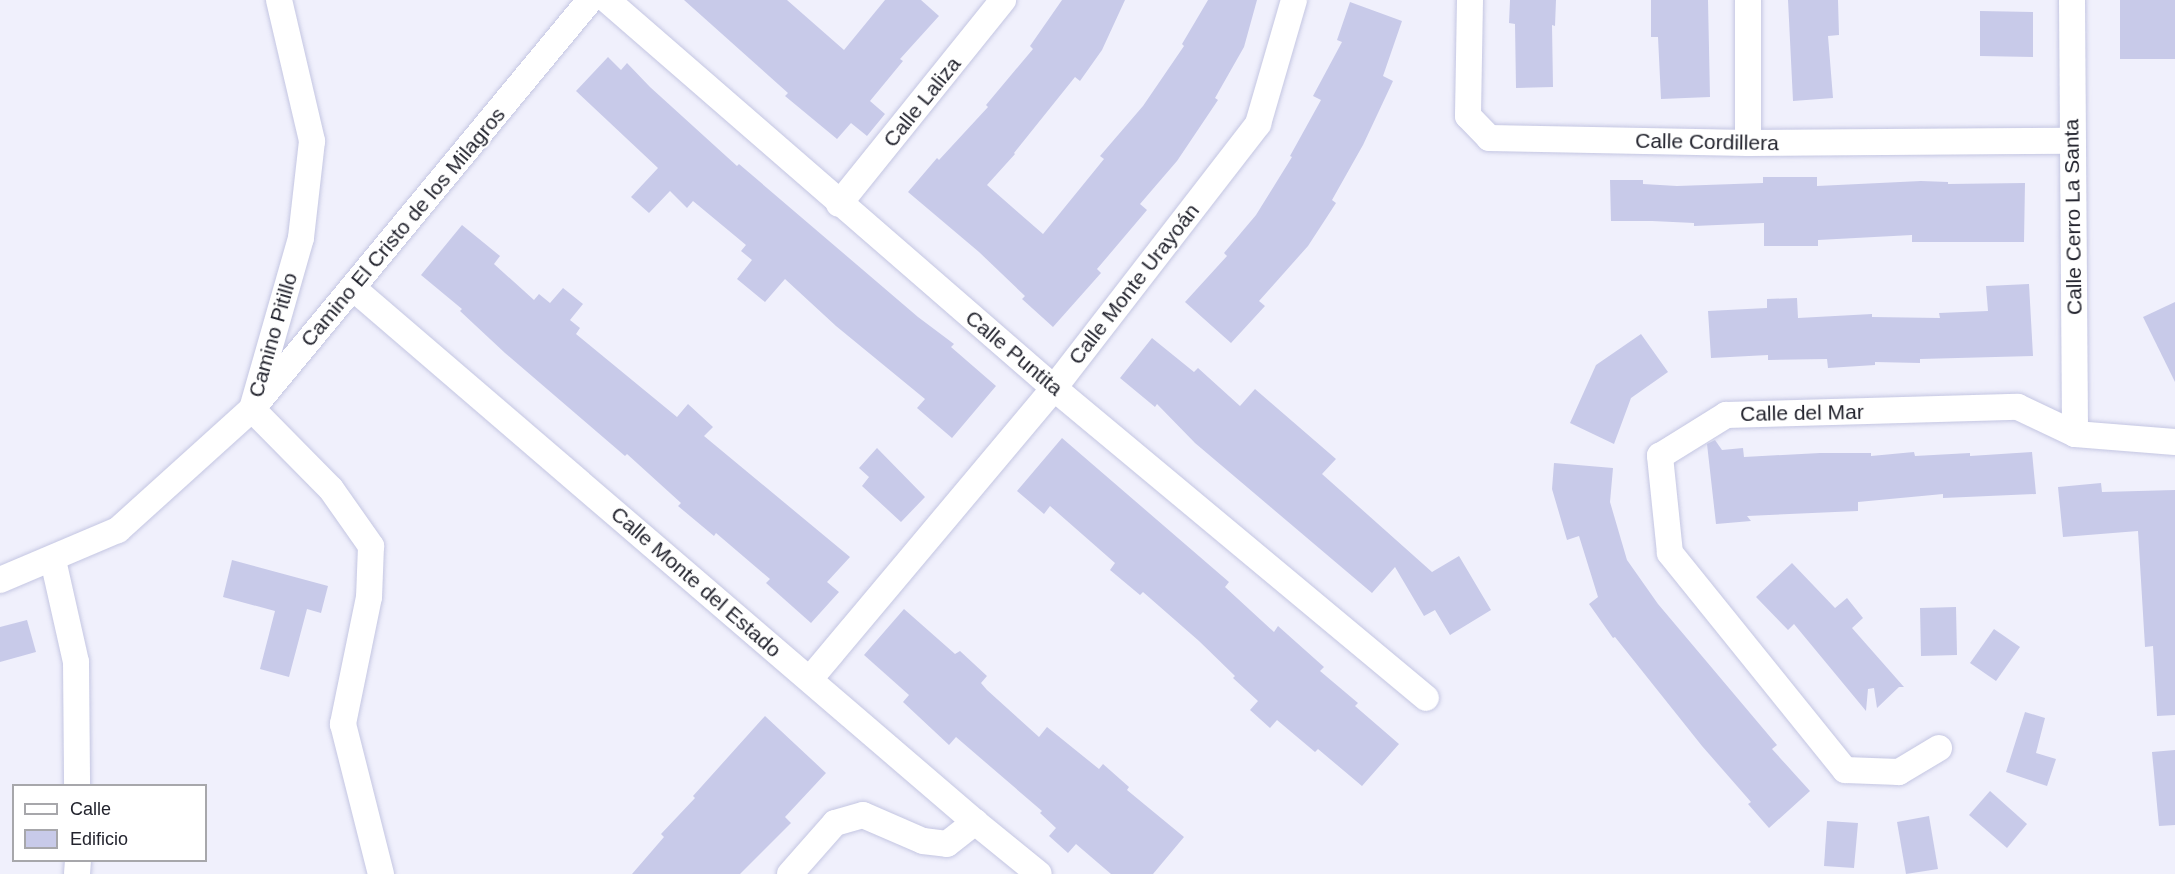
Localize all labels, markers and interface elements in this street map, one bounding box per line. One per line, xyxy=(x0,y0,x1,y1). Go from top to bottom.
street label: Calle Laliza xyxy=(878,52,966,152)
street label: Camino El Cristo de los Milagros xyxy=(295,102,511,352)
street label: Calle Cerro La Santa xyxy=(2059,119,2087,315)
street label: Calle Cordillera xyxy=(1635,128,1779,156)
street label: Calle Monte Urayoán xyxy=(1063,199,1205,369)
street label: Camino Pitillo xyxy=(243,270,303,400)
street label: Calle Puntita xyxy=(960,305,1068,401)
street label: Calle del Mar xyxy=(1740,399,1864,427)
street label: Calle Monte del Estado xyxy=(606,501,786,663)
legend xyxy=(12,784,207,862)
text: Calle xyxy=(70,799,111,819)
text: Edificio xyxy=(70,829,128,849)

